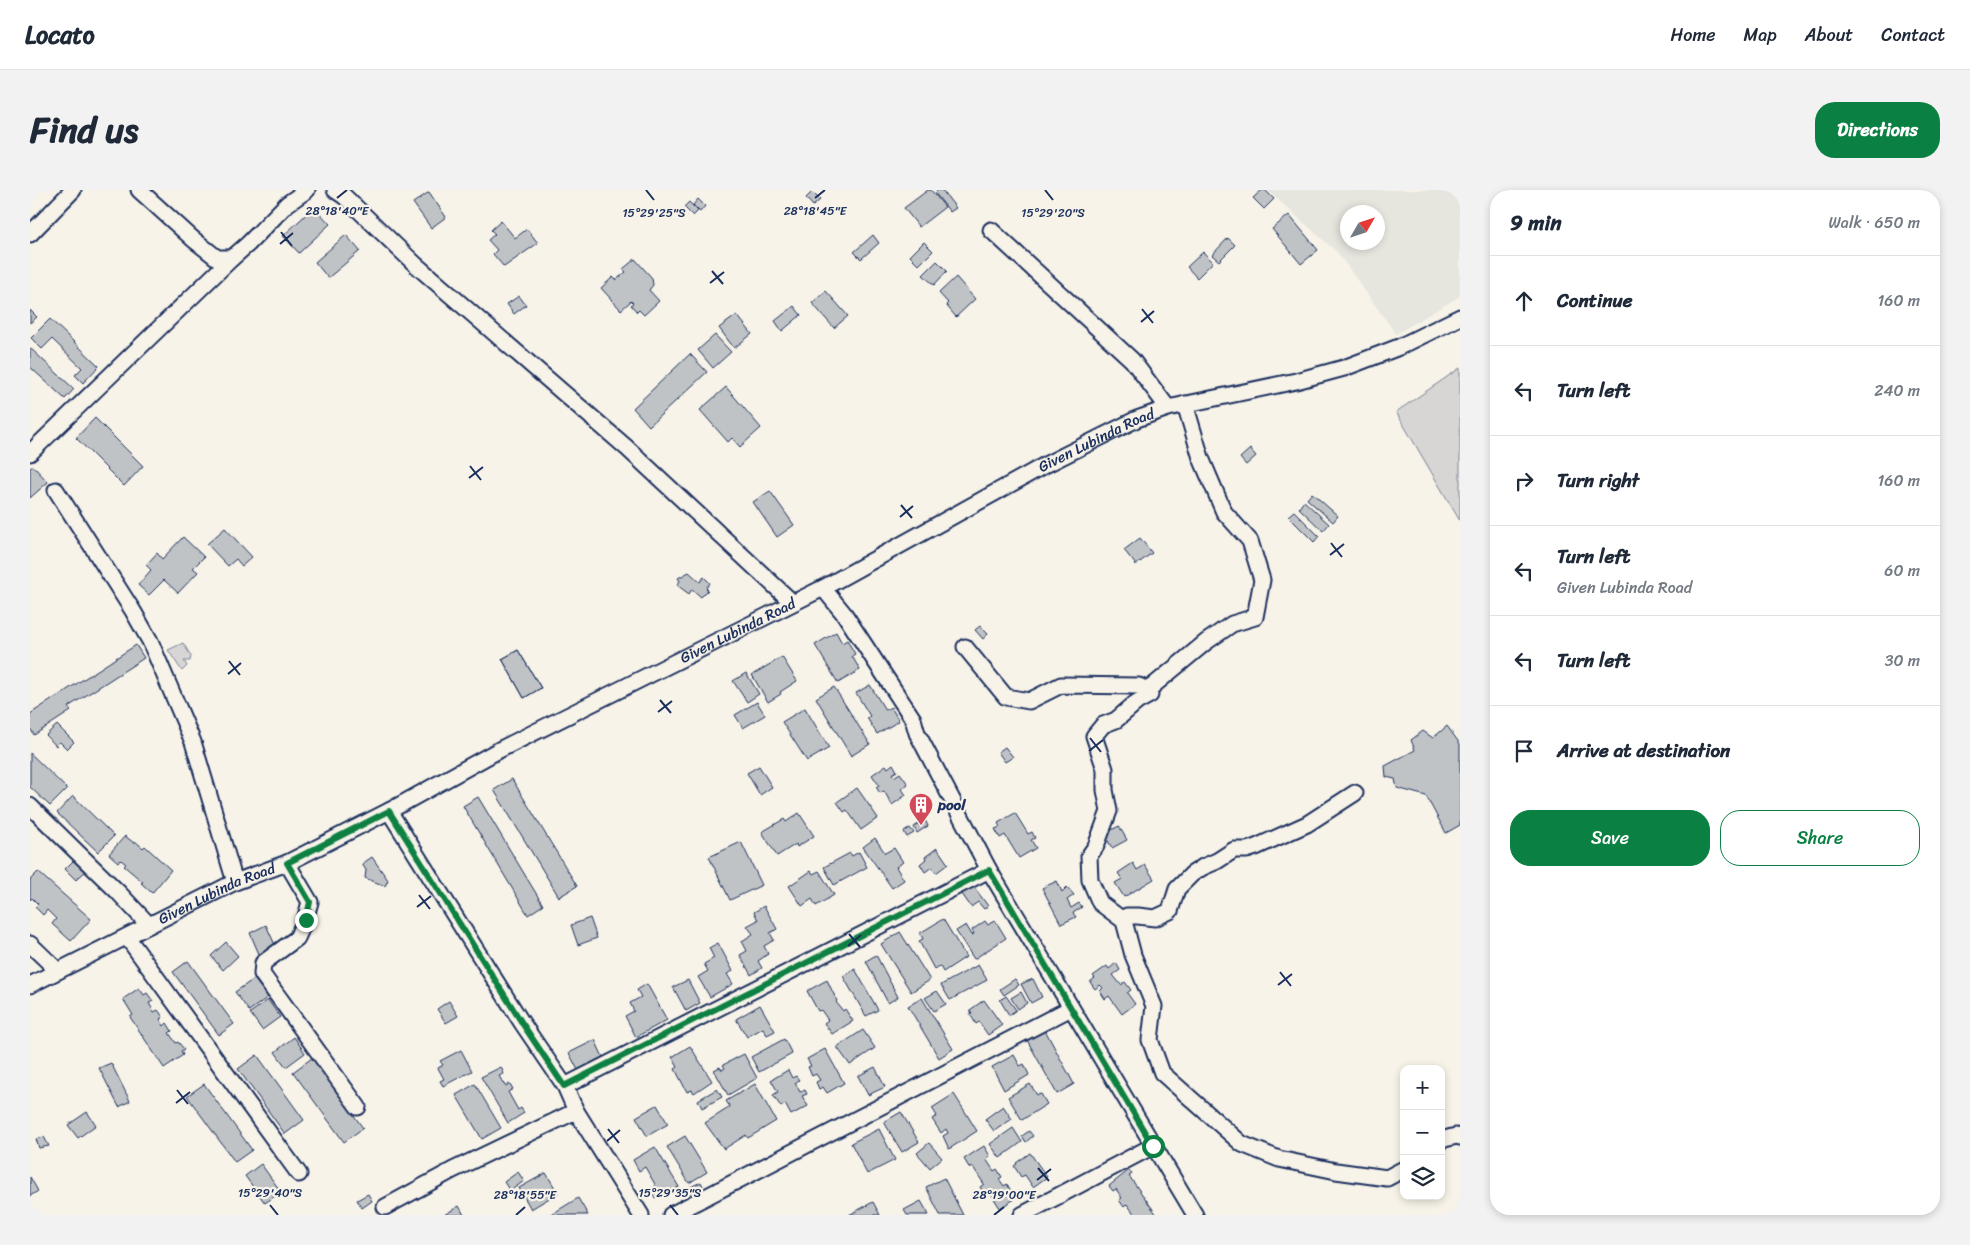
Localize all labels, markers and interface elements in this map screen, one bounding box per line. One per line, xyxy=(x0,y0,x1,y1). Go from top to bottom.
text: Locato xyxy=(25,14,95,56)
text: Home xyxy=(1671,19,1716,51)
text: Map xyxy=(1744,19,1777,51)
text: About xyxy=(1805,19,1853,51)
text: Contact xyxy=(1881,19,1945,51)
text: Find us xyxy=(30,99,138,161)
button: Directions xyxy=(1815,102,1940,158)
text: 28°18'40"E xyxy=(306,200,370,222)
text: 28°18'45"E xyxy=(784,200,848,222)
text: 15°29'25"S xyxy=(622,202,686,224)
text: 15°29'20"S xyxy=(1021,202,1085,224)
text: 9 min xyxy=(1510,204,1562,242)
north arrow xyxy=(1340,205,1385,250)
text: Walk · 650 m xyxy=(1829,208,1920,237)
text: Continue xyxy=(1557,284,1633,317)
text: 160 m xyxy=(1877,286,1920,315)
icon: ahead xyxy=(1510,287,1538,315)
text: Turn left xyxy=(1557,374,1630,407)
text: 240 m xyxy=(1874,376,1920,405)
icon: left xyxy=(1510,377,1538,405)
street label: Given Lubinda Road xyxy=(1033,401,1159,480)
text: Turn right xyxy=(1557,464,1639,497)
text: 160 m xyxy=(1877,466,1920,495)
icon: right xyxy=(1510,467,1538,495)
text: Turn left xyxy=(1557,540,1630,573)
text: 60 m xyxy=(1884,556,1920,585)
icon: left xyxy=(1510,557,1538,585)
text: Given Lubinda Road xyxy=(1557,573,1692,602)
street label: Given Lubinda Road xyxy=(675,590,801,671)
text: Turn left xyxy=(1557,644,1630,677)
text: 30 m xyxy=(1885,646,1920,675)
icon: left xyxy=(1510,647,1538,675)
text: Arrive at destination xyxy=(1557,734,1730,767)
icon: arrive xyxy=(1510,737,1538,765)
building icon: pool xyxy=(908,792,934,826)
place label: pool xyxy=(937,792,966,818)
button: Save xyxy=(1510,810,1710,866)
button: Share xyxy=(1720,810,1920,866)
street label: Given Lubinda Road xyxy=(153,855,280,932)
route end xyxy=(295,909,318,932)
map controls xyxy=(1400,1065,1445,1200)
button: + xyxy=(1400,1065,1445,1110)
button: − xyxy=(1400,1110,1445,1155)
route start xyxy=(1142,1135,1165,1158)
button: layers xyxy=(1400,1155,1445,1200)
text: 15°29'40"S xyxy=(238,1182,302,1204)
text: 15°29'35"S xyxy=(639,1182,702,1204)
text: 28°18'55"E xyxy=(494,1184,558,1206)
text: 28°19'00"E xyxy=(972,1184,1037,1206)

